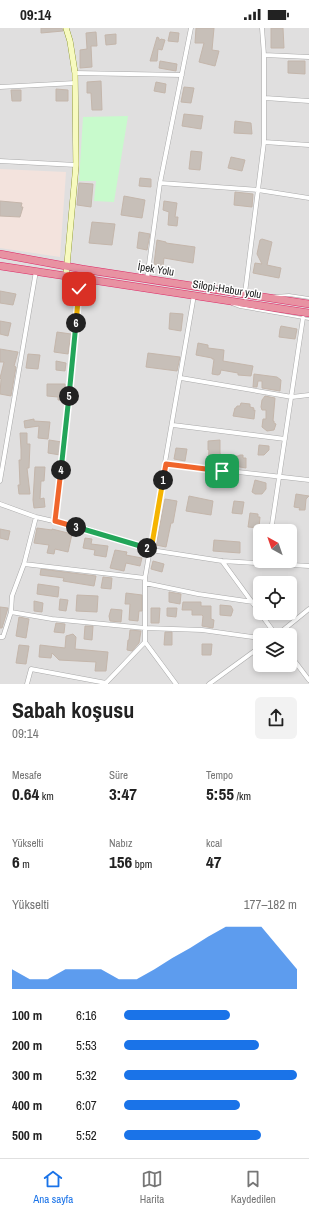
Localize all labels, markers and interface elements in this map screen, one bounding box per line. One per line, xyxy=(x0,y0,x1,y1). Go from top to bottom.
text: 09:14 xyxy=(20,4,51,25)
street label: İpek Yolu xyxy=(137,259,175,279)
pin xyxy=(62,272,96,306)
street label: Silopi-Habur yolu xyxy=(191,277,263,301)
icon: check xyxy=(68,278,90,300)
pin: 6 xyxy=(66,313,86,333)
text: 6 xyxy=(73,316,79,330)
pin: 5 xyxy=(59,386,79,406)
text: 5 xyxy=(66,389,72,403)
pin xyxy=(205,454,239,488)
pin: 4 xyxy=(51,460,71,480)
icon: arrive xyxy=(211,460,233,482)
text: 4 xyxy=(58,463,64,477)
pin: 1 xyxy=(153,470,173,490)
text: 1 xyxy=(160,473,166,487)
pin: 3 xyxy=(66,517,86,537)
text: 3 xyxy=(73,520,79,534)
north arrow xyxy=(253,524,297,568)
map controls xyxy=(253,524,297,672)
pin: 2 xyxy=(137,538,157,558)
text: 2 xyxy=(144,541,150,555)
button: locate xyxy=(253,576,297,620)
button: layers xyxy=(253,628,297,672)
text: Sabah koşusu xyxy=(12,695,134,725)
button: share xyxy=(255,697,297,739)
text: 09:14 xyxy=(12,725,39,742)
text: Mesafe xyxy=(12,768,42,782)
text: Süre xyxy=(109,768,128,782)
text: Tempo xyxy=(206,768,233,782)
text: 0.64 xyxy=(12,782,39,805)
text: 3:47 xyxy=(109,782,137,805)
text: 5:55 xyxy=(206,782,234,805)
text: km xyxy=(39,789,54,803)
text: /km xyxy=(234,789,251,803)
text: Yükselti xyxy=(12,836,44,850)
text: Nabız xyxy=(109,836,133,850)
text: kcal xyxy=(206,836,222,850)
text: 6 xyxy=(12,850,20,873)
text: 156 xyxy=(109,850,132,873)
text: 47 xyxy=(206,850,222,873)
text: m xyxy=(20,857,30,871)
text: bpm xyxy=(132,857,152,871)
text: Yükselti xyxy=(12,896,49,913)
text: 177–182 m xyxy=(244,896,297,913)
text: 100 m xyxy=(12,1007,42,1024)
text: 6:16 xyxy=(76,1007,97,1024)
text: 200 m xyxy=(12,1037,42,1054)
text: 5:53 xyxy=(76,1037,97,1054)
text: 300 m xyxy=(12,1067,42,1084)
text: 5:32 xyxy=(76,1067,97,1084)
text: 400 m xyxy=(12,1097,42,1114)
text: 6:07 xyxy=(76,1097,97,1114)
text: 500 m xyxy=(12,1127,42,1144)
text: 5:52 xyxy=(76,1127,97,1144)
tab: Ana sayfa xyxy=(33,1168,73,1206)
tab: Harita xyxy=(140,1168,164,1206)
tab: Kaydedilen xyxy=(231,1168,276,1206)

